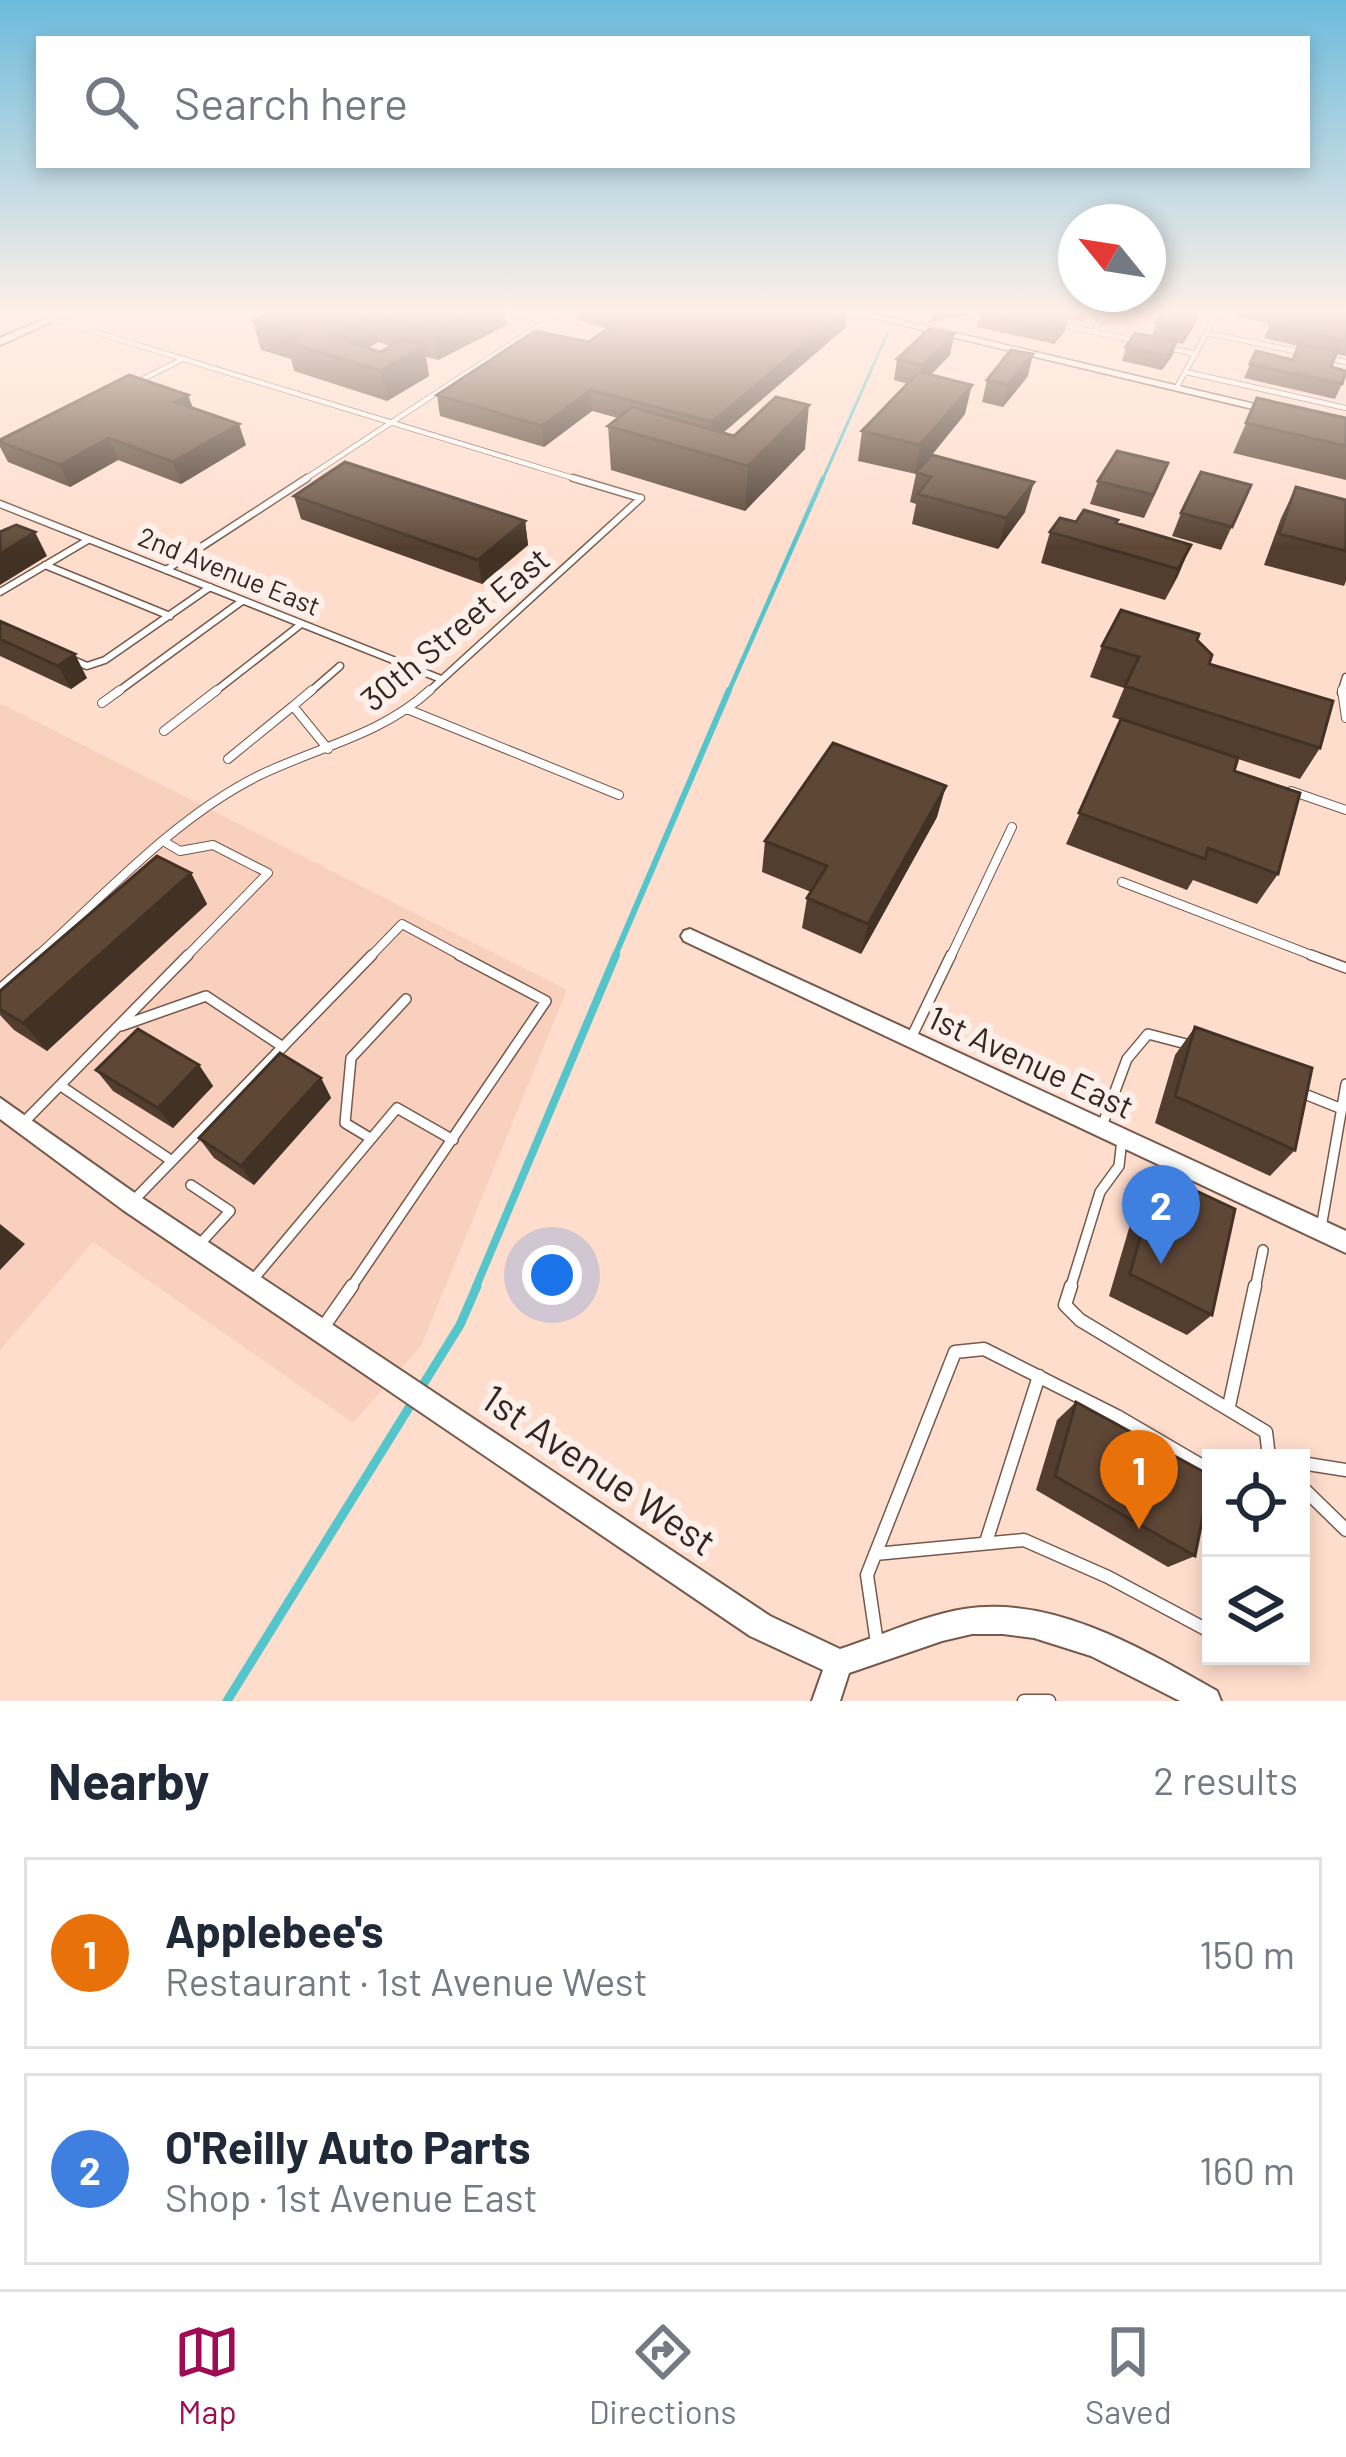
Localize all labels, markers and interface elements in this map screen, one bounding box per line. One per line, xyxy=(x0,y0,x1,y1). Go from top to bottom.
search box xyxy=(36,36,1310,168)
icon: search xyxy=(78,69,144,135)
text: Search here xyxy=(174,75,408,129)
north arrow xyxy=(1058,204,1166,312)
street label: 2nd Avenue East xyxy=(134,519,325,621)
street label: 30th Street East xyxy=(352,538,557,719)
street label: 1st Avenue East xyxy=(922,996,1141,1126)
pin: 2 xyxy=(1122,1165,1200,1264)
your location xyxy=(522,1245,582,1305)
street label: 1st Avenue West xyxy=(474,1373,726,1564)
pin: 1 xyxy=(1100,1430,1178,1529)
map controls xyxy=(1202,1449,1310,1665)
button: locate xyxy=(1202,1449,1310,1557)
button: layers xyxy=(1202,1557,1310,1665)
text: Nearby xyxy=(48,1749,209,1810)
text: 2 results xyxy=(1153,1756,1298,1803)
text: Applebee's xyxy=(165,1903,384,1957)
text: 1 xyxy=(83,1930,97,1977)
text: 150 m xyxy=(1199,1930,1295,1977)
text: Restaurant · 1st Avenue West xyxy=(165,1957,648,2004)
text: O'Reilly Auto Parts xyxy=(165,2119,531,2173)
text: 2 xyxy=(79,2146,101,2193)
text: 160 m xyxy=(1199,2146,1295,2193)
text: Shop · 1st Avenue East xyxy=(165,2173,538,2220)
tab: Map xyxy=(174,2319,240,2431)
tab: Directions xyxy=(589,2319,736,2431)
tab: Saved xyxy=(1085,2319,1172,2431)

